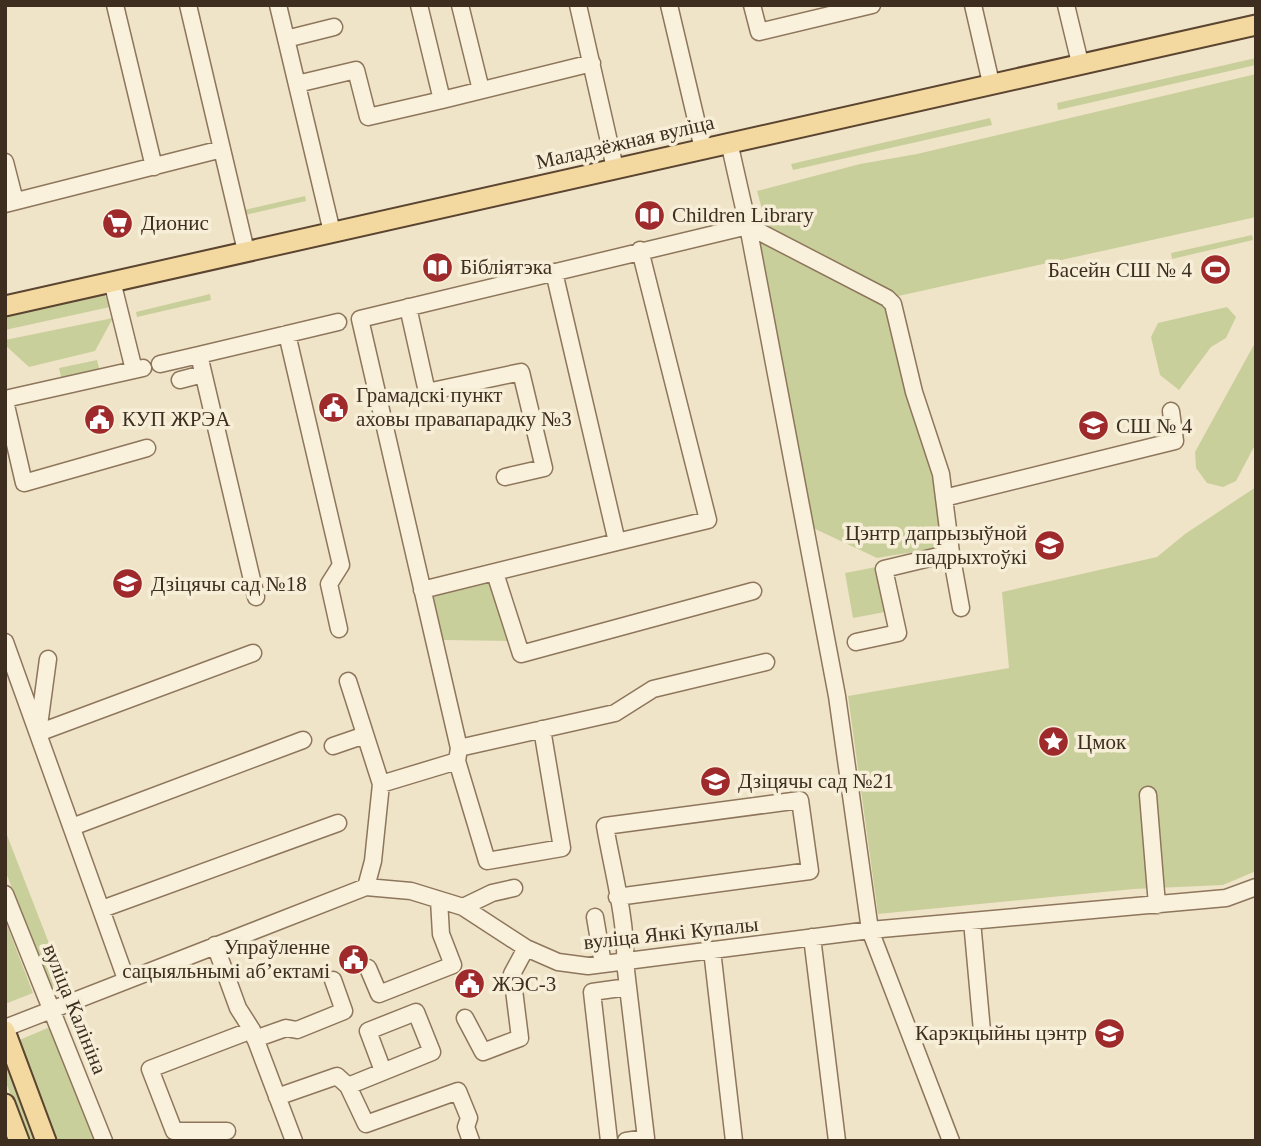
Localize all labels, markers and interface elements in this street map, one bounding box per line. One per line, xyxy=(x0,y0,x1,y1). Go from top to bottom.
street label: Маладзёжная вуліца xyxy=(534,110,717,174)
library icon: Children Library xyxy=(632,198,666,232)
place label: Children Library xyxy=(672,203,814,227)
supermarket icon: Дионис xyxy=(101,206,135,240)
place label: Дионис xyxy=(141,211,209,235)
library icon: Бібліятэка xyxy=(420,250,454,284)
sports icon: Басейн СШ № 4 xyxy=(1198,253,1232,287)
place label: Бібліятэка xyxy=(460,255,553,279)
place label: Басейн СШ № 4 xyxy=(1048,258,1192,282)
place label: Грамадскі пункт аховы правапарадку №3 xyxy=(356,383,572,431)
public building icon: Грамадскі пункт аховы правапарадку №3 xyxy=(316,390,350,424)
public building icon: КУП ЖРЭА xyxy=(82,402,116,436)
place label: КУП ЖРЭА xyxy=(122,407,231,431)
school or university icon: СШ № 4 xyxy=(1076,409,1110,443)
place label: СШ № 4 xyxy=(1116,414,1193,438)
place label: Цэнтр дапрызыўной падрыхтоўкі xyxy=(845,521,1027,569)
school or university icon: Цэнтр дапрызыўной падрыхтоўкі xyxy=(1033,528,1067,562)
school or university icon: Дзіцячы сад №18 xyxy=(111,567,145,601)
place label: Дзіцячы сад №18 xyxy=(151,572,307,596)
place icon: Цмок xyxy=(1037,725,1071,759)
place label: Цмок xyxy=(1077,730,1127,754)
school or university icon: Дзіцячы сад №21 xyxy=(698,764,732,798)
place label: Дзіцячы сад №21 xyxy=(738,769,894,793)
street label: вуліца Янкі Купалы xyxy=(582,912,760,954)
place label: Упраўленне сацыяльнымі абʼектамі xyxy=(122,935,330,983)
street label: вуліца Калініна xyxy=(38,940,112,1078)
public building icon: Упраўленне сацыяльнымі абʼектамі xyxy=(336,942,370,976)
public building icon: ЖЭС-3 xyxy=(452,967,486,1001)
place label: ЖЭС-3 xyxy=(492,972,556,996)
school or university icon: Карэкцыйны цэнтр xyxy=(1093,1016,1127,1050)
place label: Карэкцыйны цэнтр xyxy=(915,1021,1087,1045)

